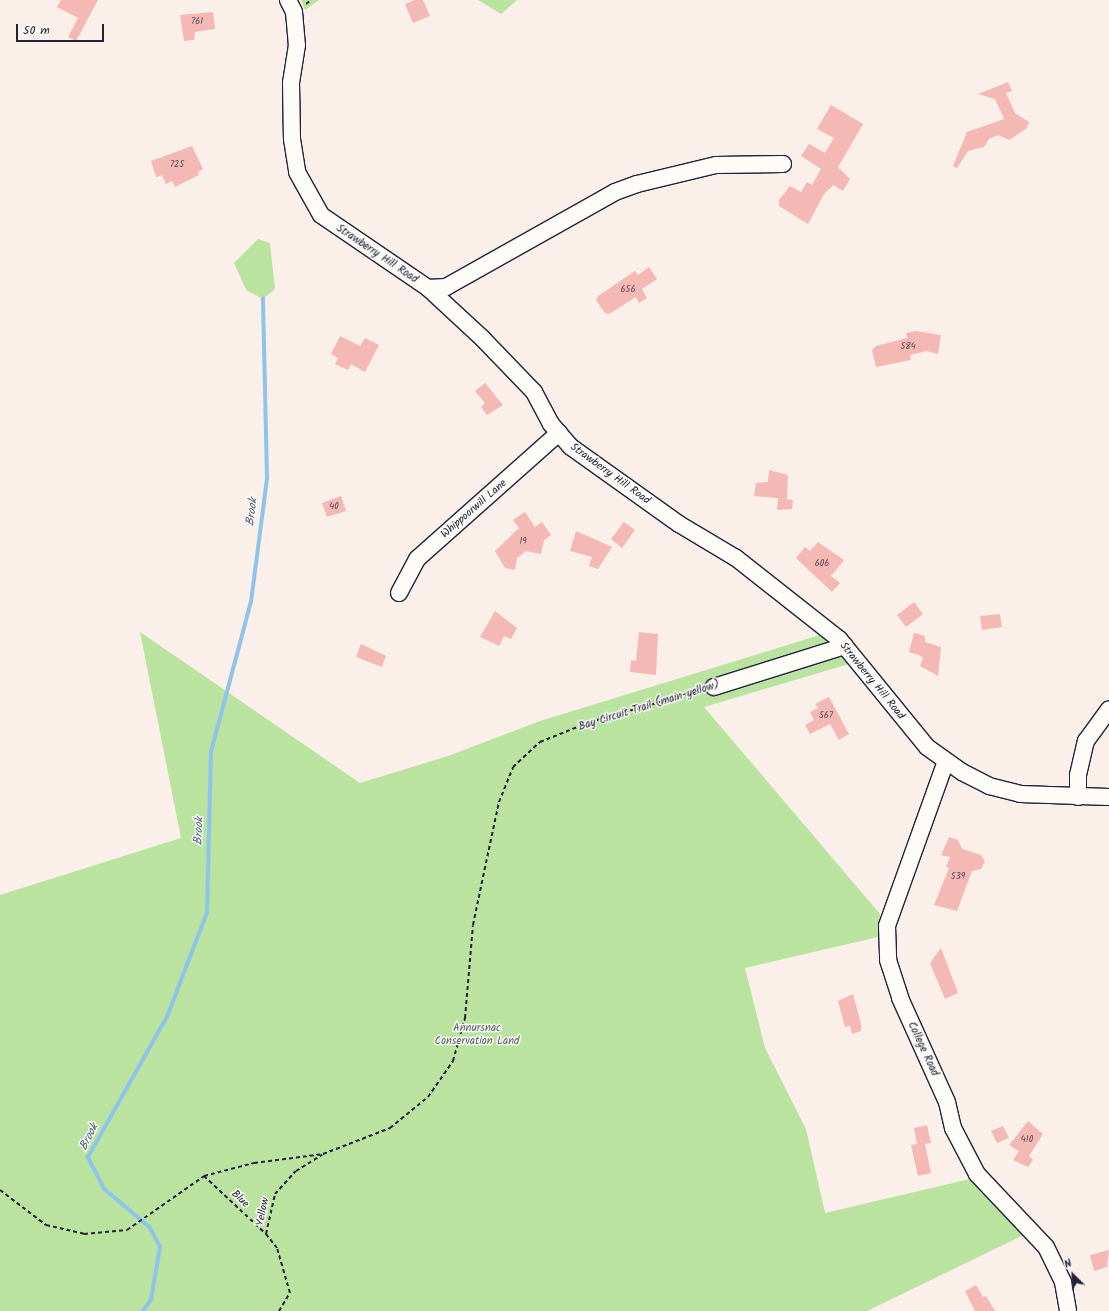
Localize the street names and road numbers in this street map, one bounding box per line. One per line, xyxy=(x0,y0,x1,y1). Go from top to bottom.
street label: Strawberry Hill Road xyxy=(334,222,420,286)
street label: Strawberry Hill Road xyxy=(567,441,653,507)
street label: Whippoorwill Lane xyxy=(438,477,510,541)
street label: Strawberry Hill Road xyxy=(837,640,907,722)
street label: Bay Circuit Trail (main-yellow) xyxy=(577,678,721,734)
street label: College Road xyxy=(905,1020,941,1078)
street label: Blue xyxy=(228,1187,252,1211)
street label: Yellow xyxy=(254,1196,272,1228)

